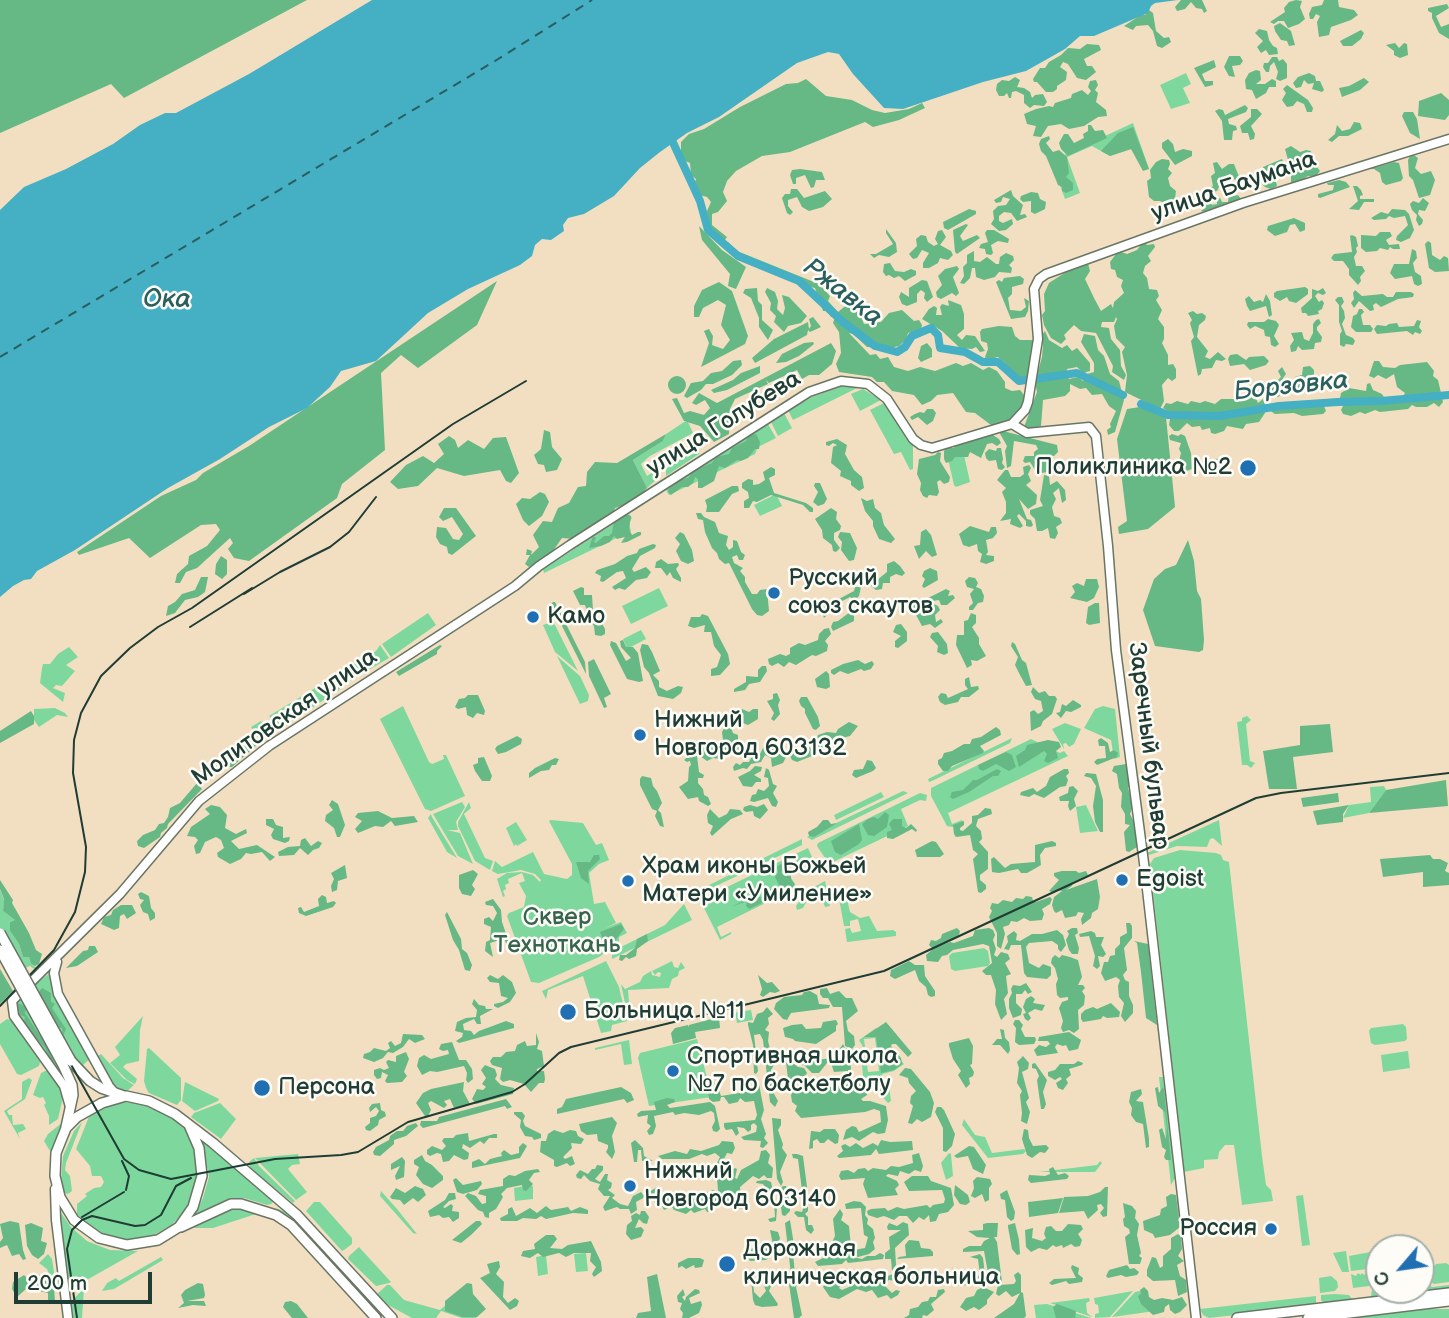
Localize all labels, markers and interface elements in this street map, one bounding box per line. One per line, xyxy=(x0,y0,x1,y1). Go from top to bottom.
street label: улица Баумана xyxy=(1148,145,1320,229)
water label: Ржавка xyxy=(796,252,888,334)
water label: Ока xyxy=(143,284,191,316)
street label: улица Голубева xyxy=(642,365,806,483)
water label: Борзовка xyxy=(1232,365,1350,409)
place label: Поликлиника №2 xyxy=(1035,454,1232,482)
marker: Поликлиника №2 xyxy=(1238,458,1258,478)
place label: Русский союз скаутов xyxy=(788,565,933,621)
marker: Русский союз скаутов xyxy=(766,585,782,601)
place label: Камо xyxy=(547,603,605,631)
marker: Камо xyxy=(525,609,541,625)
street label: Заречный бульвар xyxy=(1121,641,1175,851)
street label: Молитовская улица xyxy=(187,643,383,793)
place label: Нижний Новгород 603132 xyxy=(654,707,846,763)
marker: Нижний Новгород 603132 xyxy=(632,727,648,743)
place label: Храм иконы Божьей Матери «Умиление» xyxy=(642,853,872,909)
place label: Egoist xyxy=(1136,866,1204,894)
marker: Egoist xyxy=(1114,872,1130,888)
marker: Храм иконы Божьей Матери «Умиление» xyxy=(620,873,636,889)
park label: Сквер Техноткань xyxy=(494,904,620,960)
place label: Больница №11 xyxy=(584,998,745,1026)
marker: Больница №11 xyxy=(558,1002,578,1022)
place label: Спортивная школа №7 по баскетболу xyxy=(687,1043,898,1099)
marker: Спортивная школа №7 по баскетболу xyxy=(665,1063,681,1079)
place label: Персона xyxy=(278,1074,375,1102)
marker: Персона xyxy=(252,1078,272,1098)
place label: Нижний Новгород 603140 xyxy=(644,1158,836,1214)
marker: Нижний Новгород 603140 xyxy=(622,1178,638,1194)
place label: Россия xyxy=(1179,1215,1257,1243)
marker: Россия xyxy=(1263,1221,1279,1237)
north arrow xyxy=(1365,1234,1435,1304)
place label: Дорожная клиническая больница xyxy=(743,1236,1000,1292)
marker: Дорожная клиническая больница xyxy=(717,1254,737,1274)
scale bar xyxy=(18,1258,156,1302)
text: С xyxy=(1370,1267,1396,1290)
text: 200 m xyxy=(27,1271,87,1296)

